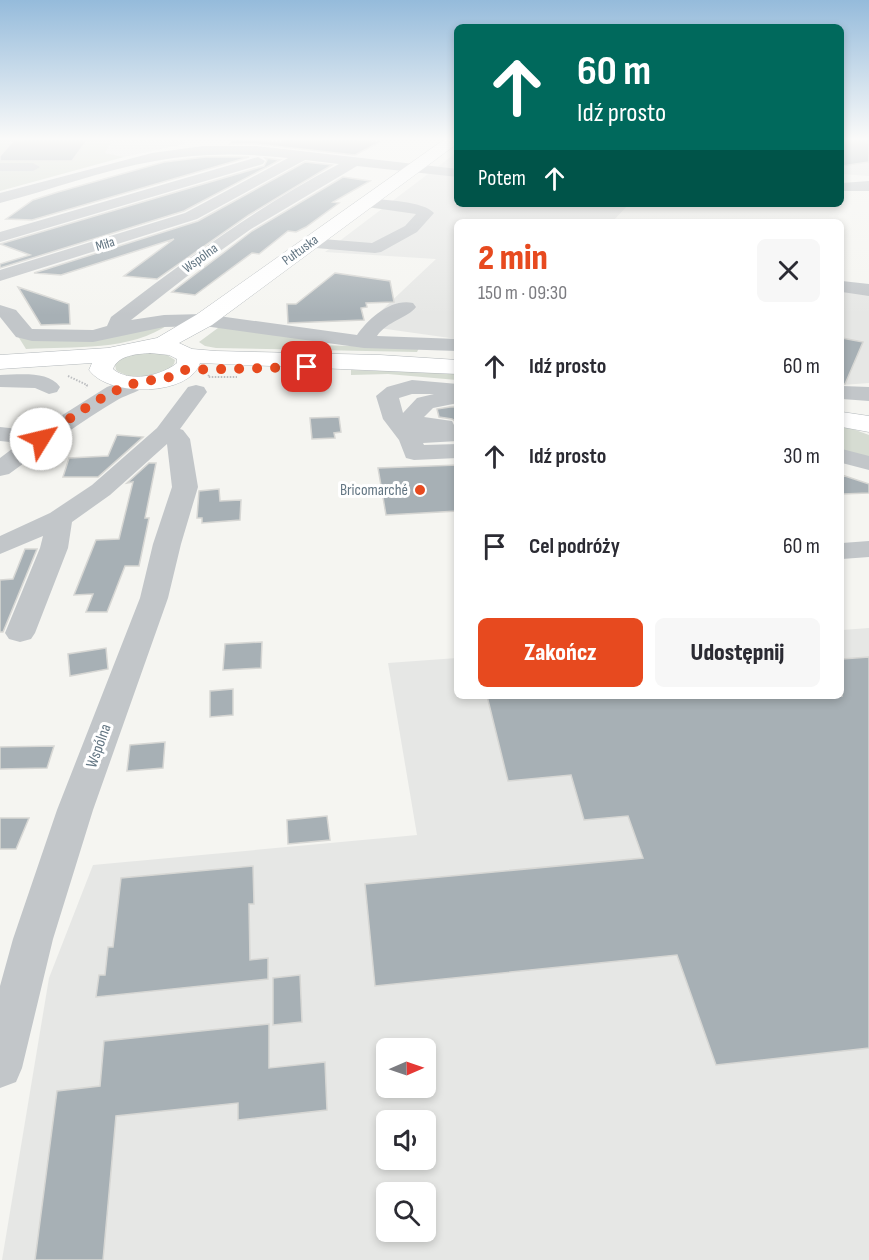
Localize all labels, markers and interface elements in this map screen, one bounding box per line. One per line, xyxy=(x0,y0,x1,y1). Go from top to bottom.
text: 60 m xyxy=(577,46,651,97)
icon: ahead xyxy=(478,48,556,126)
text: Idź prosto xyxy=(577,97,666,129)
icon: ahead xyxy=(538,162,571,195)
text: Potem xyxy=(478,165,526,192)
street label: Pułtuska xyxy=(279,231,321,269)
street label: Miła xyxy=(93,233,117,255)
text: 2 min xyxy=(478,237,548,280)
street label: Wspólna xyxy=(179,239,221,277)
button: close xyxy=(757,239,820,302)
text: 150 m · 09:30 xyxy=(478,281,567,305)
pin xyxy=(281,341,332,392)
icon: arrive xyxy=(290,350,323,383)
icon: ahead xyxy=(478,350,511,383)
text: Idź prosto xyxy=(529,353,606,380)
text: 60 m xyxy=(783,353,820,380)
position arrow xyxy=(9,407,73,471)
icon: ahead xyxy=(478,440,511,473)
text: Idź prosto xyxy=(529,443,606,470)
text: 30 m xyxy=(783,443,820,470)
place label: Bricomarché xyxy=(340,481,408,500)
marker: Bricomarché xyxy=(413,483,427,497)
icon: arrive xyxy=(478,530,511,563)
text: Cel podróży xyxy=(529,533,620,560)
text: 60 m xyxy=(783,533,820,560)
button: Zakończ xyxy=(478,618,643,687)
button: Udostępnij xyxy=(655,618,820,687)
street label: Wspólna xyxy=(82,722,116,770)
north arrow xyxy=(376,1038,436,1098)
map controls xyxy=(376,1038,436,1242)
button: sound xyxy=(376,1110,436,1170)
button: search xyxy=(376,1182,436,1242)

